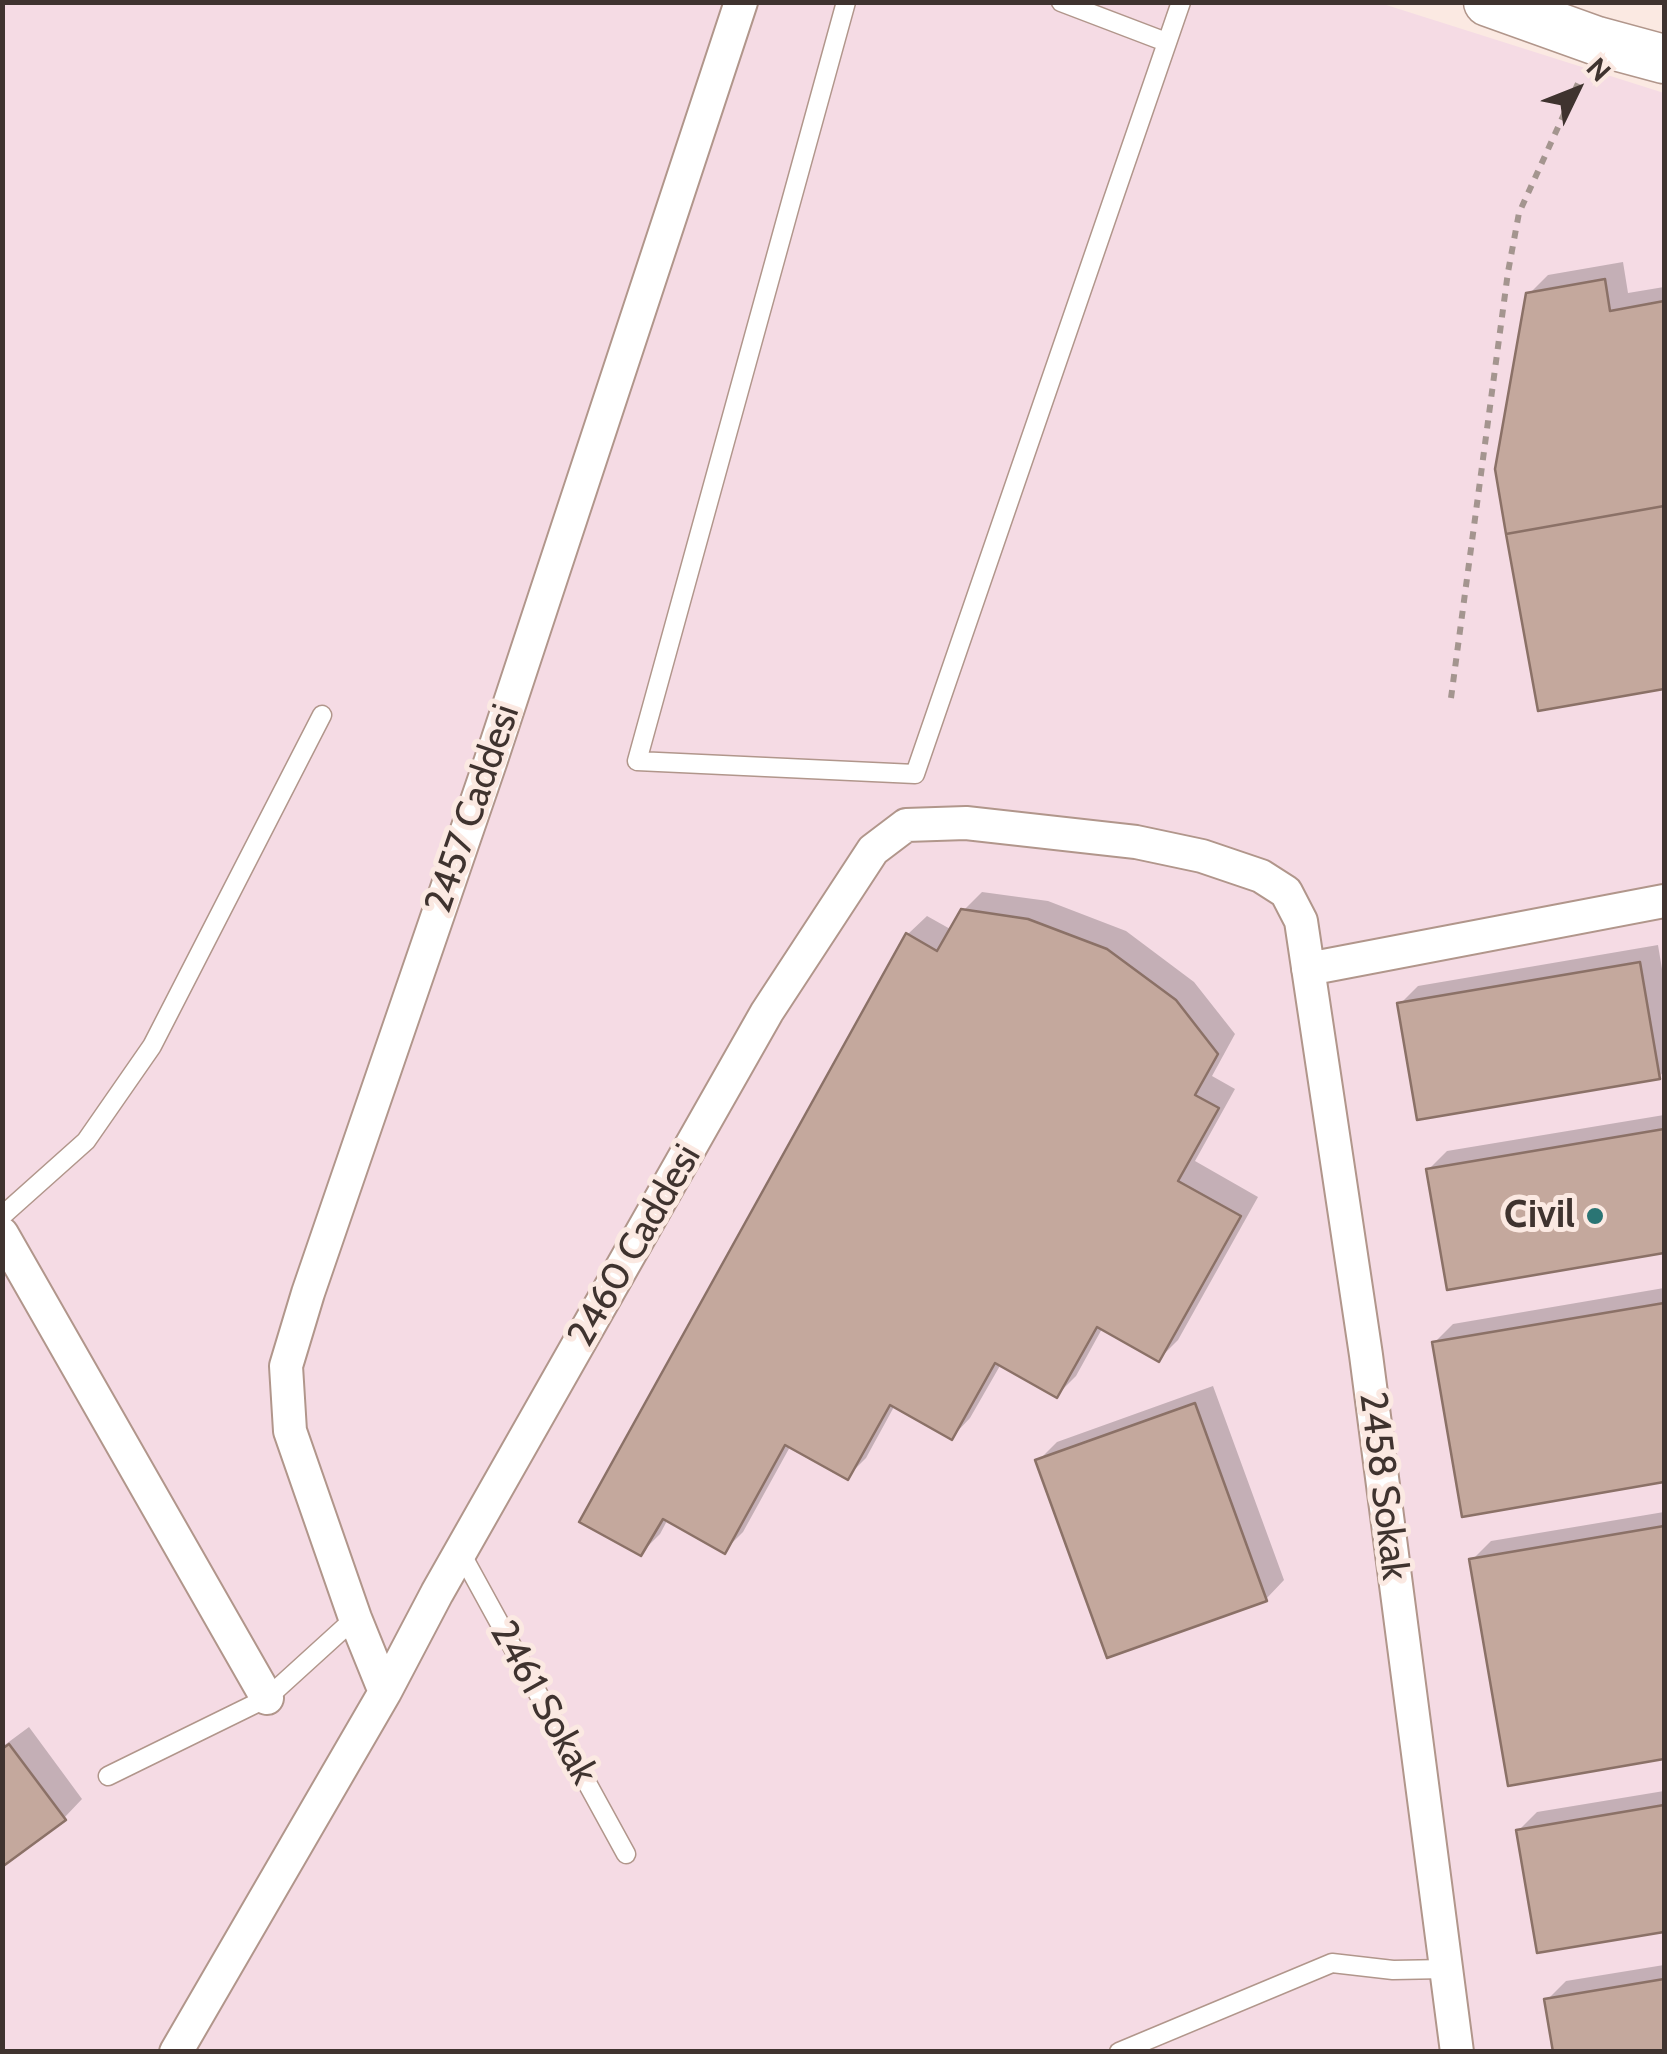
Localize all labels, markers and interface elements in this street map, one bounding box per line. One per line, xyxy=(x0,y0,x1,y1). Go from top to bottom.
north arrow xyxy=(1527,40,1627,140)
text: N xyxy=(1580,51,1618,88)
street label: 2457 Caddesi xyxy=(416,699,530,919)
street label: 2460 Caddesi xyxy=(559,1137,711,1355)
place label: Civil xyxy=(1504,1193,1575,1239)
marker: Civil xyxy=(1584,1205,1606,1227)
street label: 2458 Sokak xyxy=(1349,1389,1417,1583)
street label: 2461 Sokak xyxy=(480,1614,606,1792)

